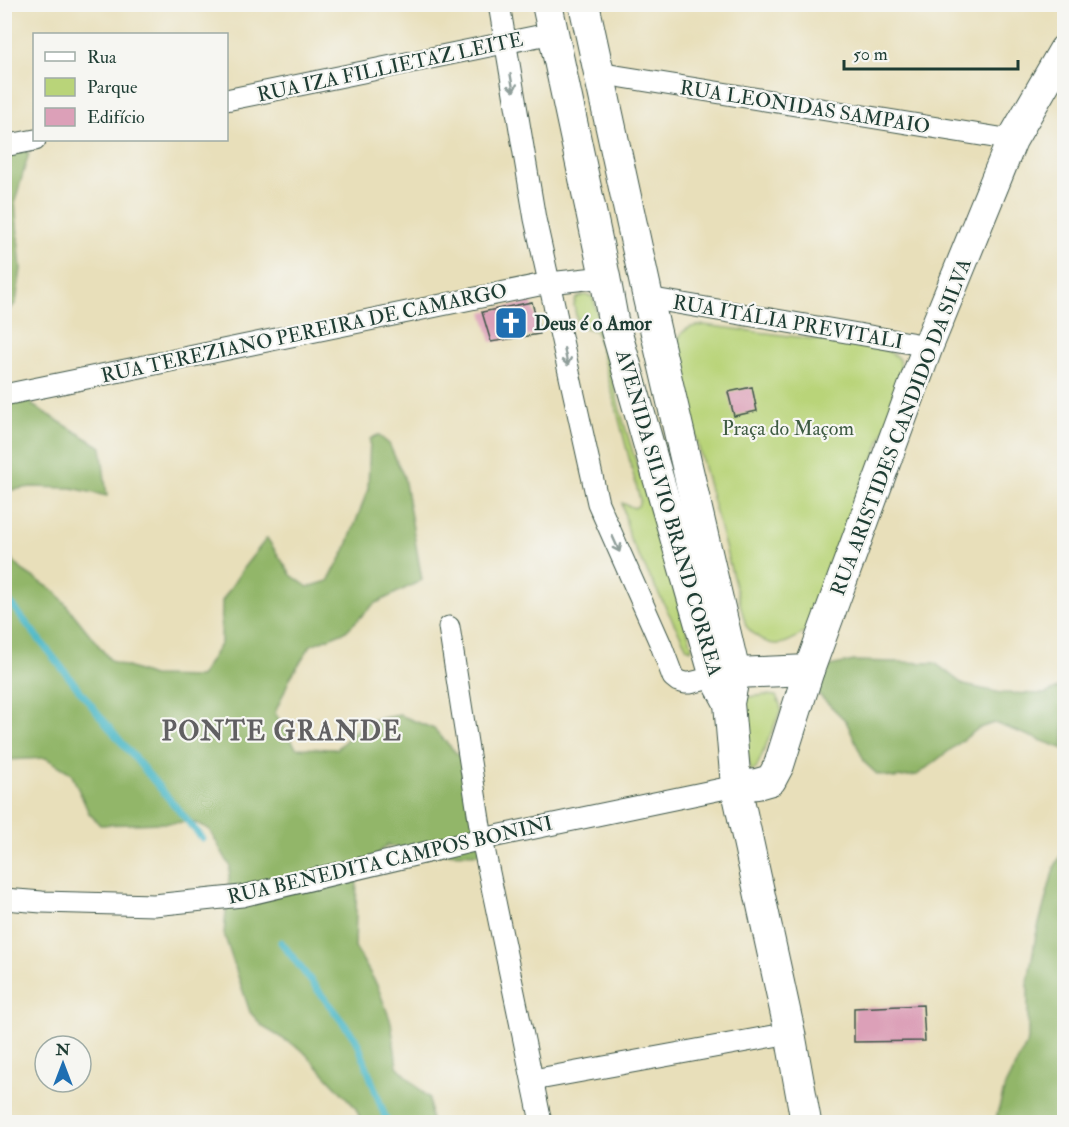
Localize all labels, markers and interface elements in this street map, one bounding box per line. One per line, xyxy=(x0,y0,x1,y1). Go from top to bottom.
street label: RUA IZA FILLIETAZ LEITE xyxy=(255,27,525,107)
legend xyxy=(33,33,228,141)
scale bar xyxy=(844,33,1018,71)
text: 50 m xyxy=(853,43,888,66)
text: Rua xyxy=(87,46,117,69)
one-way arrow xyxy=(506,73,517,92)
street label: RUA LEONIDAS SAMPAIO xyxy=(678,75,932,139)
text: Parque xyxy=(87,76,138,99)
text: Edifício xyxy=(87,106,145,129)
street label: RUA ARISTIDES CANDIDO DA SILVA xyxy=(825,255,977,599)
street label: RUA TEREZIANO PEREIRA DE CAMARGO xyxy=(99,278,509,388)
street label: RUA ITÁLIA PREVITALI xyxy=(671,288,905,355)
church icon: Deus é o Amor xyxy=(493,305,529,341)
place label: Deus é o Amor xyxy=(534,311,652,336)
street label: AVENIDA SILVIO BRAND CORREA xyxy=(610,346,728,679)
one-way arrow xyxy=(560,347,572,366)
park label: Praça do Maçom xyxy=(722,416,854,441)
one-way arrow xyxy=(611,535,622,553)
district label: PONTE GRANDE xyxy=(162,716,402,748)
street label: RUA BENEDITA CAMPOS BONINI xyxy=(225,810,555,910)
north arrow xyxy=(33,1034,93,1094)
text: N xyxy=(55,1040,71,1060)

